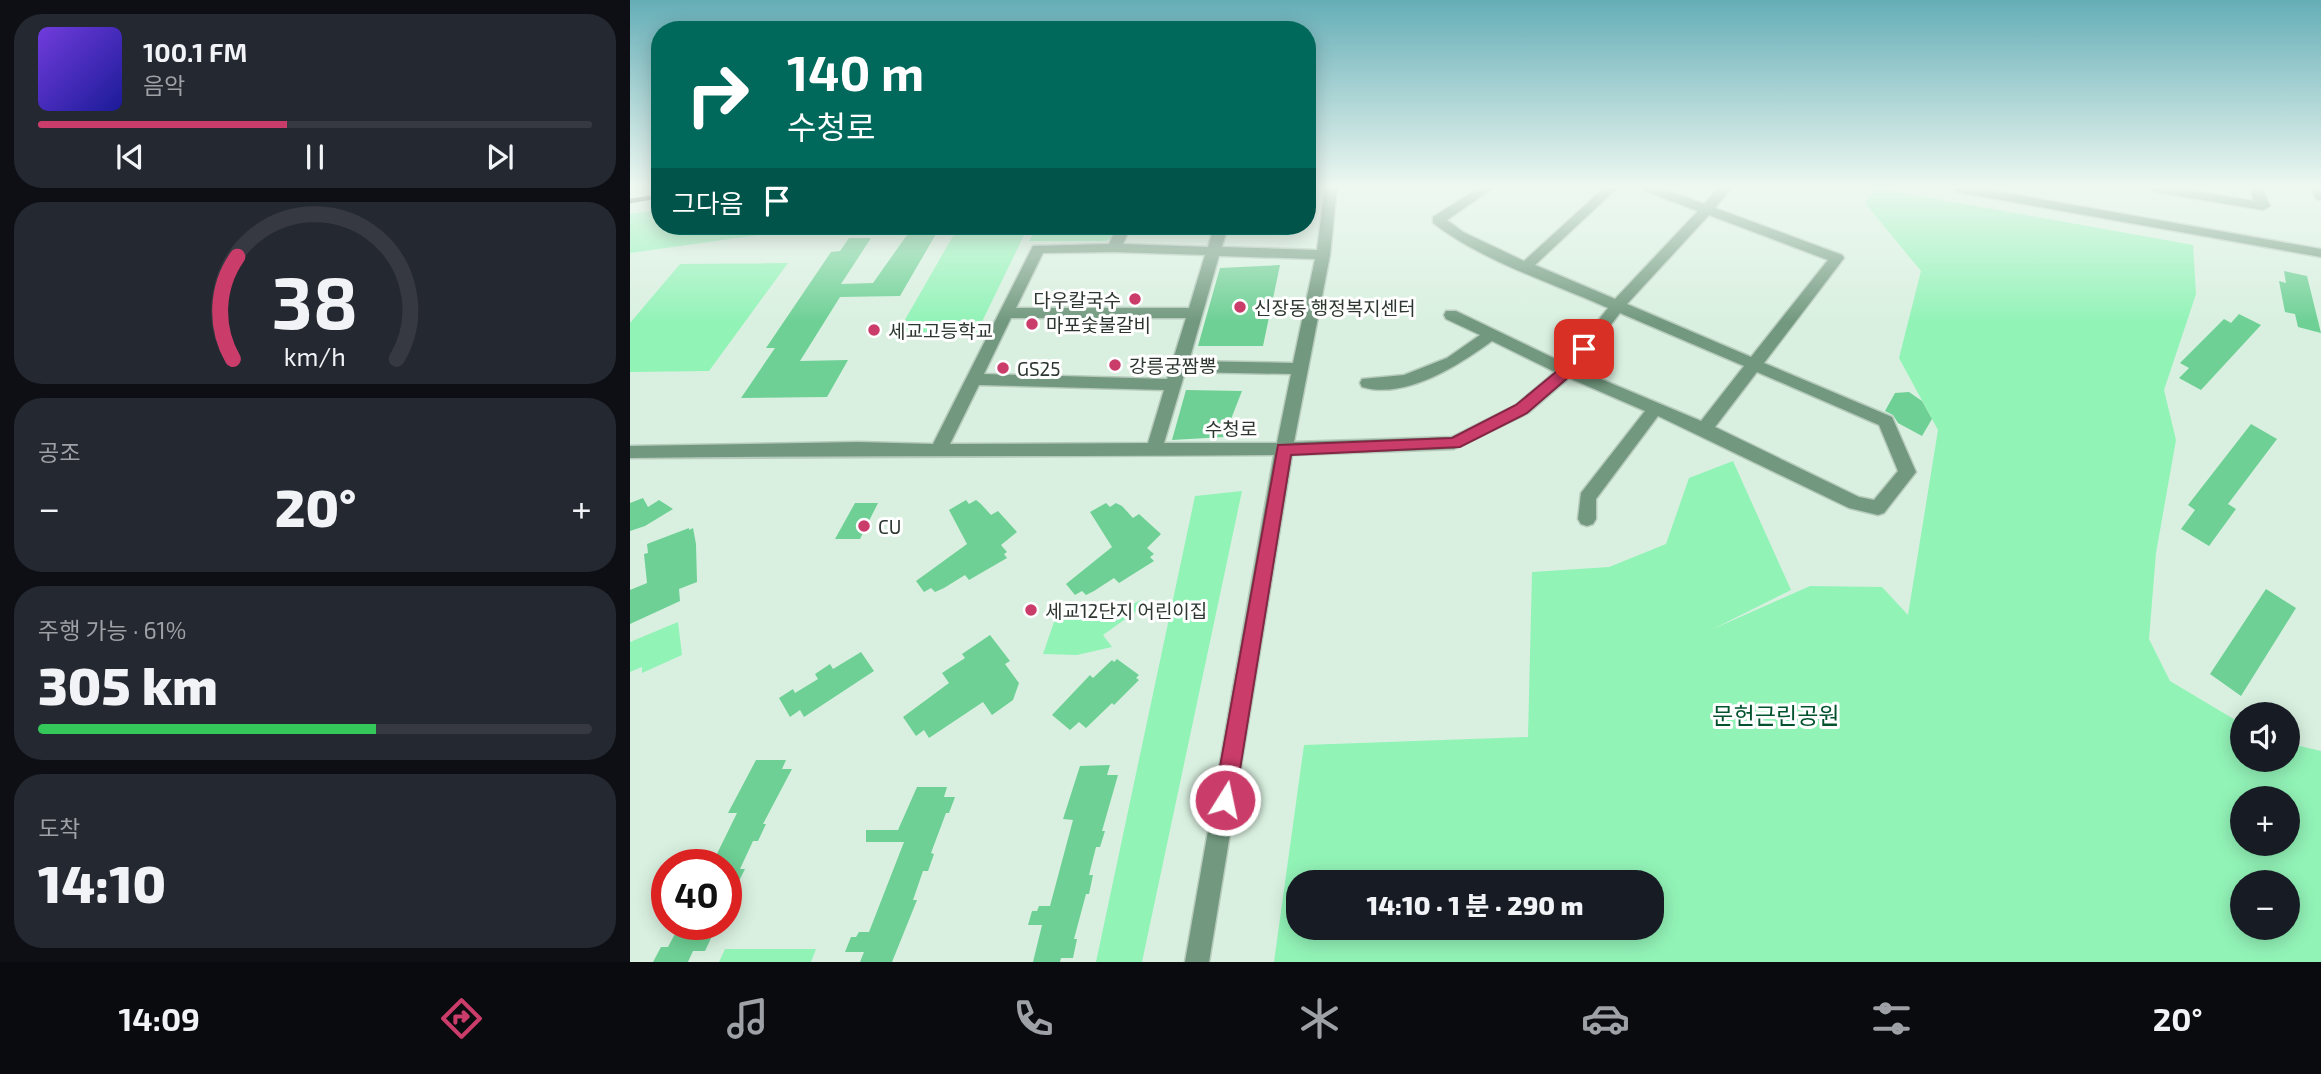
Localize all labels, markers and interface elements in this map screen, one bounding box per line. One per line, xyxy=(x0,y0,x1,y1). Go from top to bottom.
text: 100.1 FM xyxy=(143,36,247,67)
text: 140 m xyxy=(787,42,924,101)
icon: right xyxy=(672,49,763,140)
text: 음악 xyxy=(143,71,185,99)
text: 수청로 xyxy=(787,107,875,145)
icon: previous xyxy=(111,138,149,176)
icon: pause xyxy=(296,138,334,176)
icon: next xyxy=(481,138,519,176)
icon: arrive xyxy=(758,182,796,220)
text: 그다음 xyxy=(672,187,744,218)
text: 38 xyxy=(272,256,358,344)
place label: 다우칼국수 xyxy=(1034,288,1121,311)
marker: 다우칼국수 xyxy=(1127,291,1143,307)
place label: 신장동 행정복지센터 xyxy=(1254,296,1416,319)
marker: 신장동 행정복지센터 xyxy=(1232,299,1248,315)
place label: 마포숯불갈비 xyxy=(1046,313,1151,336)
marker: 마포숯불갈비 xyxy=(1024,316,1040,332)
place label: 세교고등학교 xyxy=(888,319,993,342)
pin xyxy=(1554,319,1614,379)
marker: 세교고등학교 xyxy=(866,322,882,338)
icon: arrive xyxy=(1565,330,1603,368)
text: km/h xyxy=(284,341,346,371)
place label: 강릉궁짬뽕 xyxy=(1129,354,1216,377)
place label: GS25 xyxy=(1017,357,1060,380)
marker: 강릉궁짬뽕 xyxy=(1107,357,1123,373)
marker: GS25 xyxy=(995,360,1011,376)
street label: 수청로 xyxy=(1205,417,1257,440)
text: 공조 xyxy=(38,438,80,466)
text: 20° xyxy=(275,475,356,537)
text: − xyxy=(38,484,60,530)
text: + xyxy=(571,484,592,530)
place label: CU xyxy=(878,515,901,538)
marker: CU xyxy=(856,518,872,534)
place label: 세교12단지 어린이집 xyxy=(1045,599,1207,622)
marker: 세교12단지 어린이집 xyxy=(1023,602,1039,618)
text: 주행 가능 · 61% xyxy=(38,616,186,644)
text: 305 km xyxy=(38,653,218,715)
park label: 문헌근린공원 xyxy=(1713,701,1839,729)
map controls xyxy=(2230,702,2300,940)
button: sound xyxy=(2230,702,2300,772)
position arrow xyxy=(1188,763,1262,837)
button: + xyxy=(2230,786,2300,856)
text: 도착 xyxy=(38,814,80,842)
speed limit sign: 40 xyxy=(651,849,742,940)
text: 14:10 xyxy=(38,851,166,913)
button: − xyxy=(2230,870,2300,940)
text: 14:10 · 1 분 · 290 m xyxy=(1366,889,1584,920)
icon: directions xyxy=(437,994,486,1043)
icon: music xyxy=(723,994,772,1043)
icon: phone xyxy=(1009,994,1058,1043)
icon: climate xyxy=(1295,994,1344,1043)
icon: car xyxy=(1581,994,1630,1043)
icon: filters xyxy=(1867,994,1916,1043)
text: 14:09 xyxy=(118,999,200,1037)
text: 20° xyxy=(2153,999,2202,1037)

